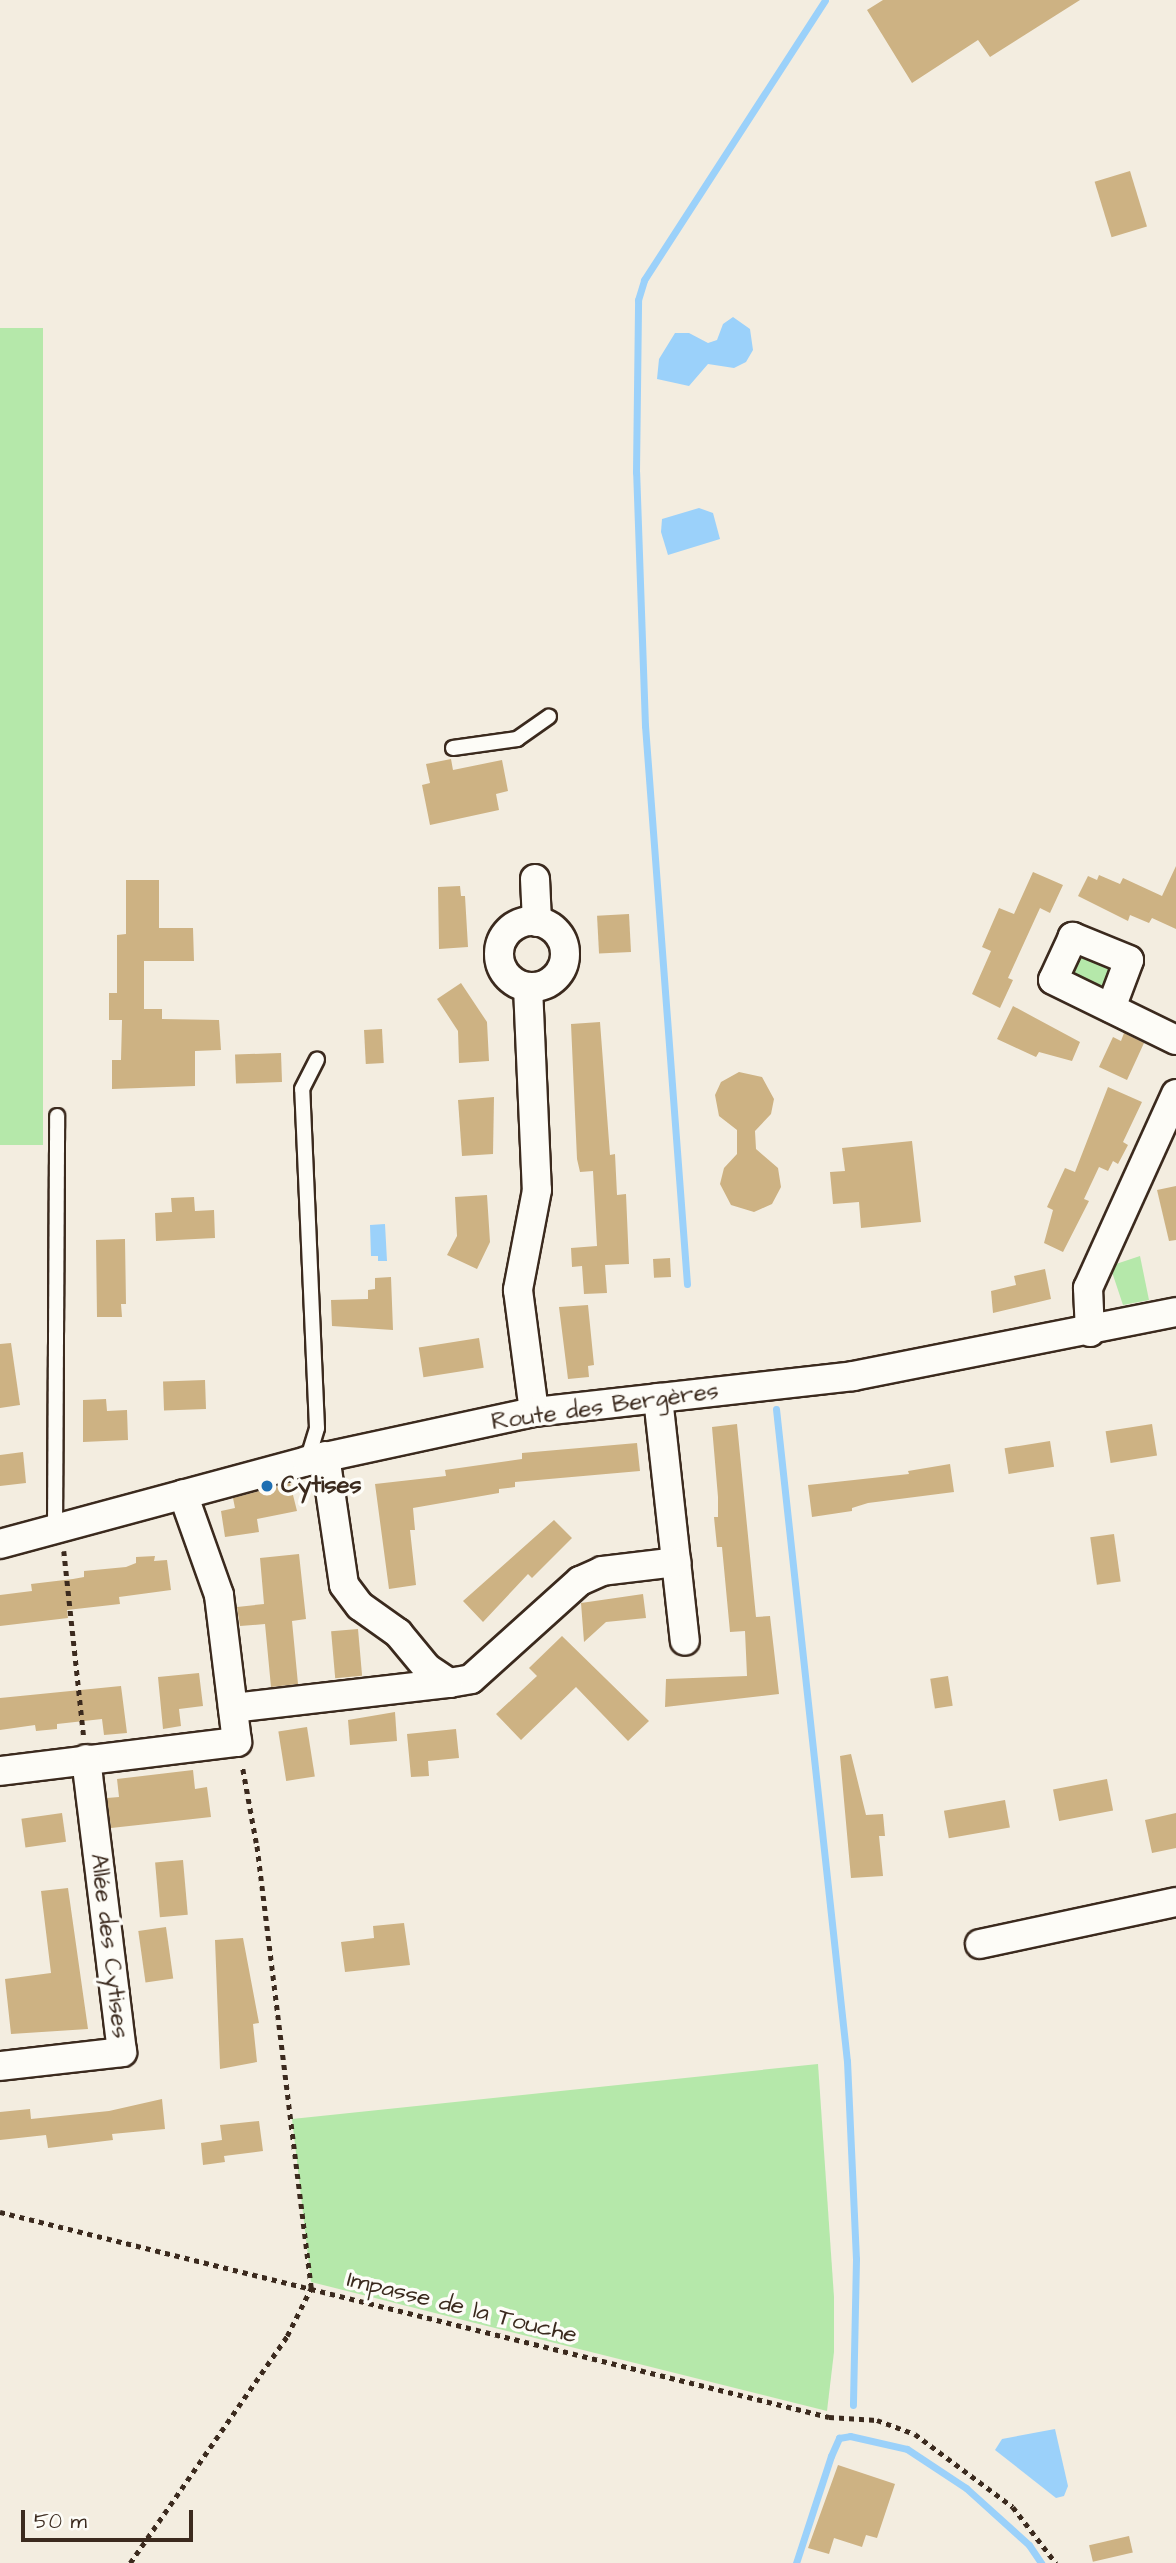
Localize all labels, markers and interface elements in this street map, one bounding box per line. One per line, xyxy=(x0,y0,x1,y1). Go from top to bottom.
street label: Route des Bergères xyxy=(490,1377,720,1437)
place label: Cytises xyxy=(281,1472,362,1500)
marker: Cytises xyxy=(259,1478,275,1494)
street label: Allée des Cytises xyxy=(83,1852,135,2040)
street label: Impasse de la Touche xyxy=(344,2266,580,2350)
scale bar xyxy=(24,2496,196,2540)
text: 50 m xyxy=(34,2507,87,2536)

